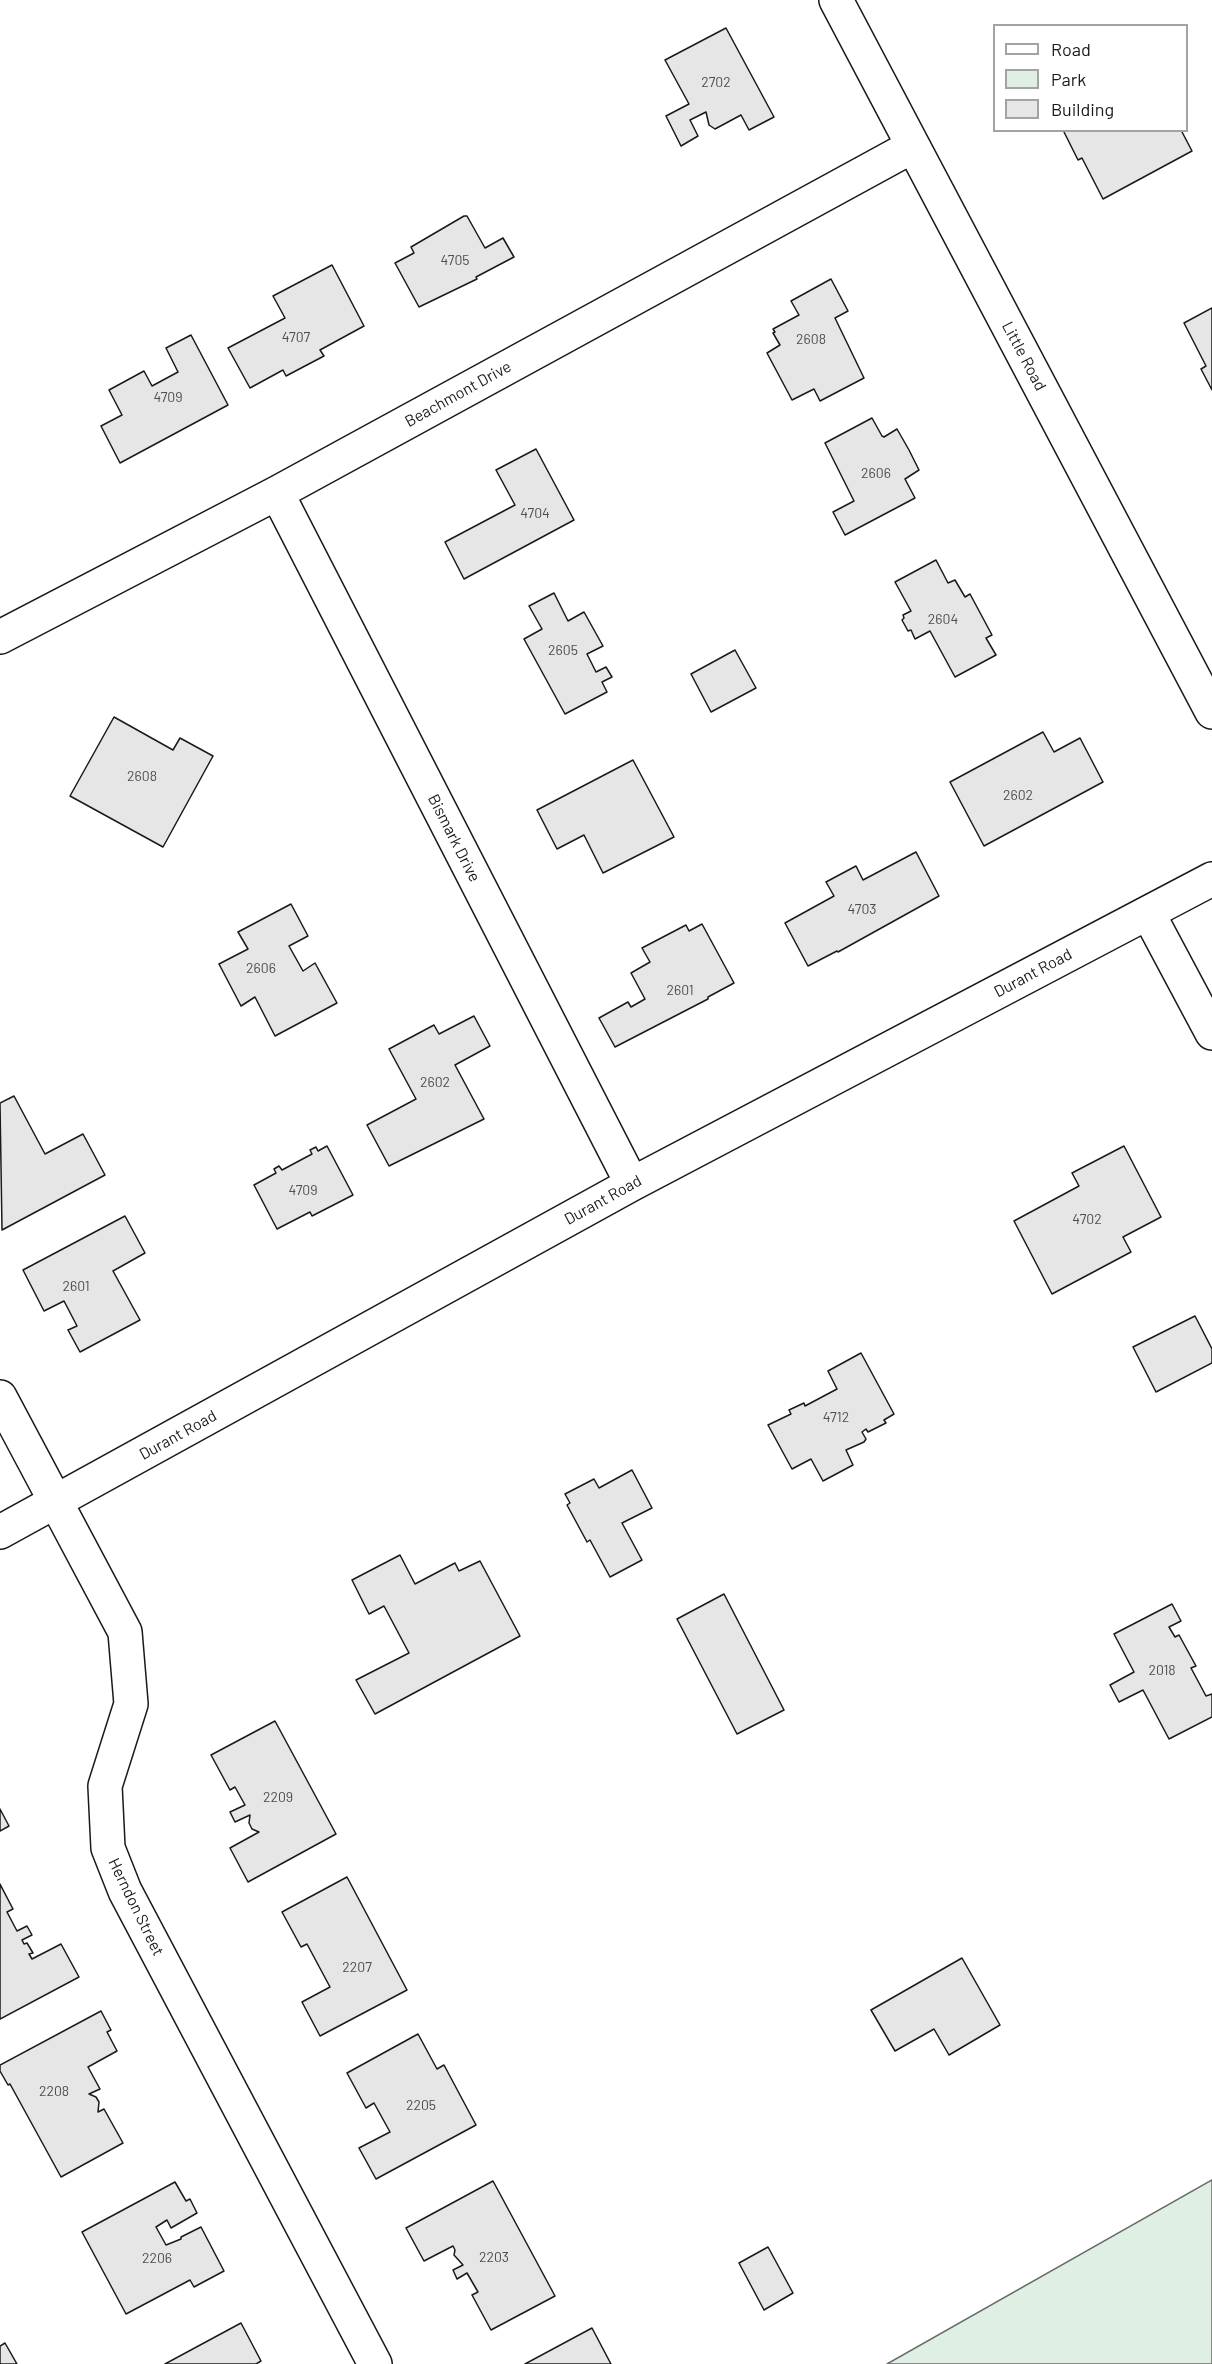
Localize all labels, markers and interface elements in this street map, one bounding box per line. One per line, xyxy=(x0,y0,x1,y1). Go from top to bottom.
legend xyxy=(993,24,1188,132)
text: Road xyxy=(1051,38,1091,60)
text: Park xyxy=(1051,68,1086,90)
house number: 2702 xyxy=(701,74,731,90)
text: Building xyxy=(1051,98,1114,120)
house number: 4705 xyxy=(440,252,470,268)
street label: Little Road xyxy=(998,318,1050,394)
house number: 4707 xyxy=(282,329,310,345)
house number: 2608 xyxy=(796,331,826,347)
street label: Beachmont Drive xyxy=(401,357,515,431)
house number: 4709 xyxy=(153,389,183,405)
house number: 2606 xyxy=(861,465,891,481)
house number: 4704 xyxy=(520,505,550,521)
house number: 2604 xyxy=(928,611,958,627)
house number: 2605 xyxy=(548,642,578,658)
house number: 2608 xyxy=(127,768,157,784)
house number: 2602 xyxy=(1003,787,1033,803)
street label: Bismark Drive xyxy=(424,791,484,885)
house number: 4703 xyxy=(847,901,877,917)
street label: Durant Road xyxy=(991,945,1075,1001)
house number: 2606 xyxy=(246,960,276,976)
house number: 2601 xyxy=(666,982,694,998)
house number: 2602 xyxy=(420,1074,450,1090)
street label: Durant Road xyxy=(561,1171,645,1229)
house number: 4709 xyxy=(288,1182,318,1198)
house number: 4702 xyxy=(1072,1211,1102,1227)
house number: 2601 xyxy=(62,1278,90,1294)
street label: Durant Road xyxy=(136,1406,220,1464)
house number: 4712 xyxy=(823,1409,849,1425)
house number: 2018 xyxy=(1148,1662,1176,1678)
house number: 2209 xyxy=(263,1789,293,1805)
street label: Herndon Street xyxy=(104,1855,168,1959)
house number: 2207 xyxy=(342,1959,372,1975)
house number: 2208 xyxy=(39,2083,69,2099)
house number: 2205 xyxy=(406,2097,436,2113)
house number: 2203 xyxy=(479,2249,509,2265)
house number: 2206 xyxy=(142,2250,172,2266)

